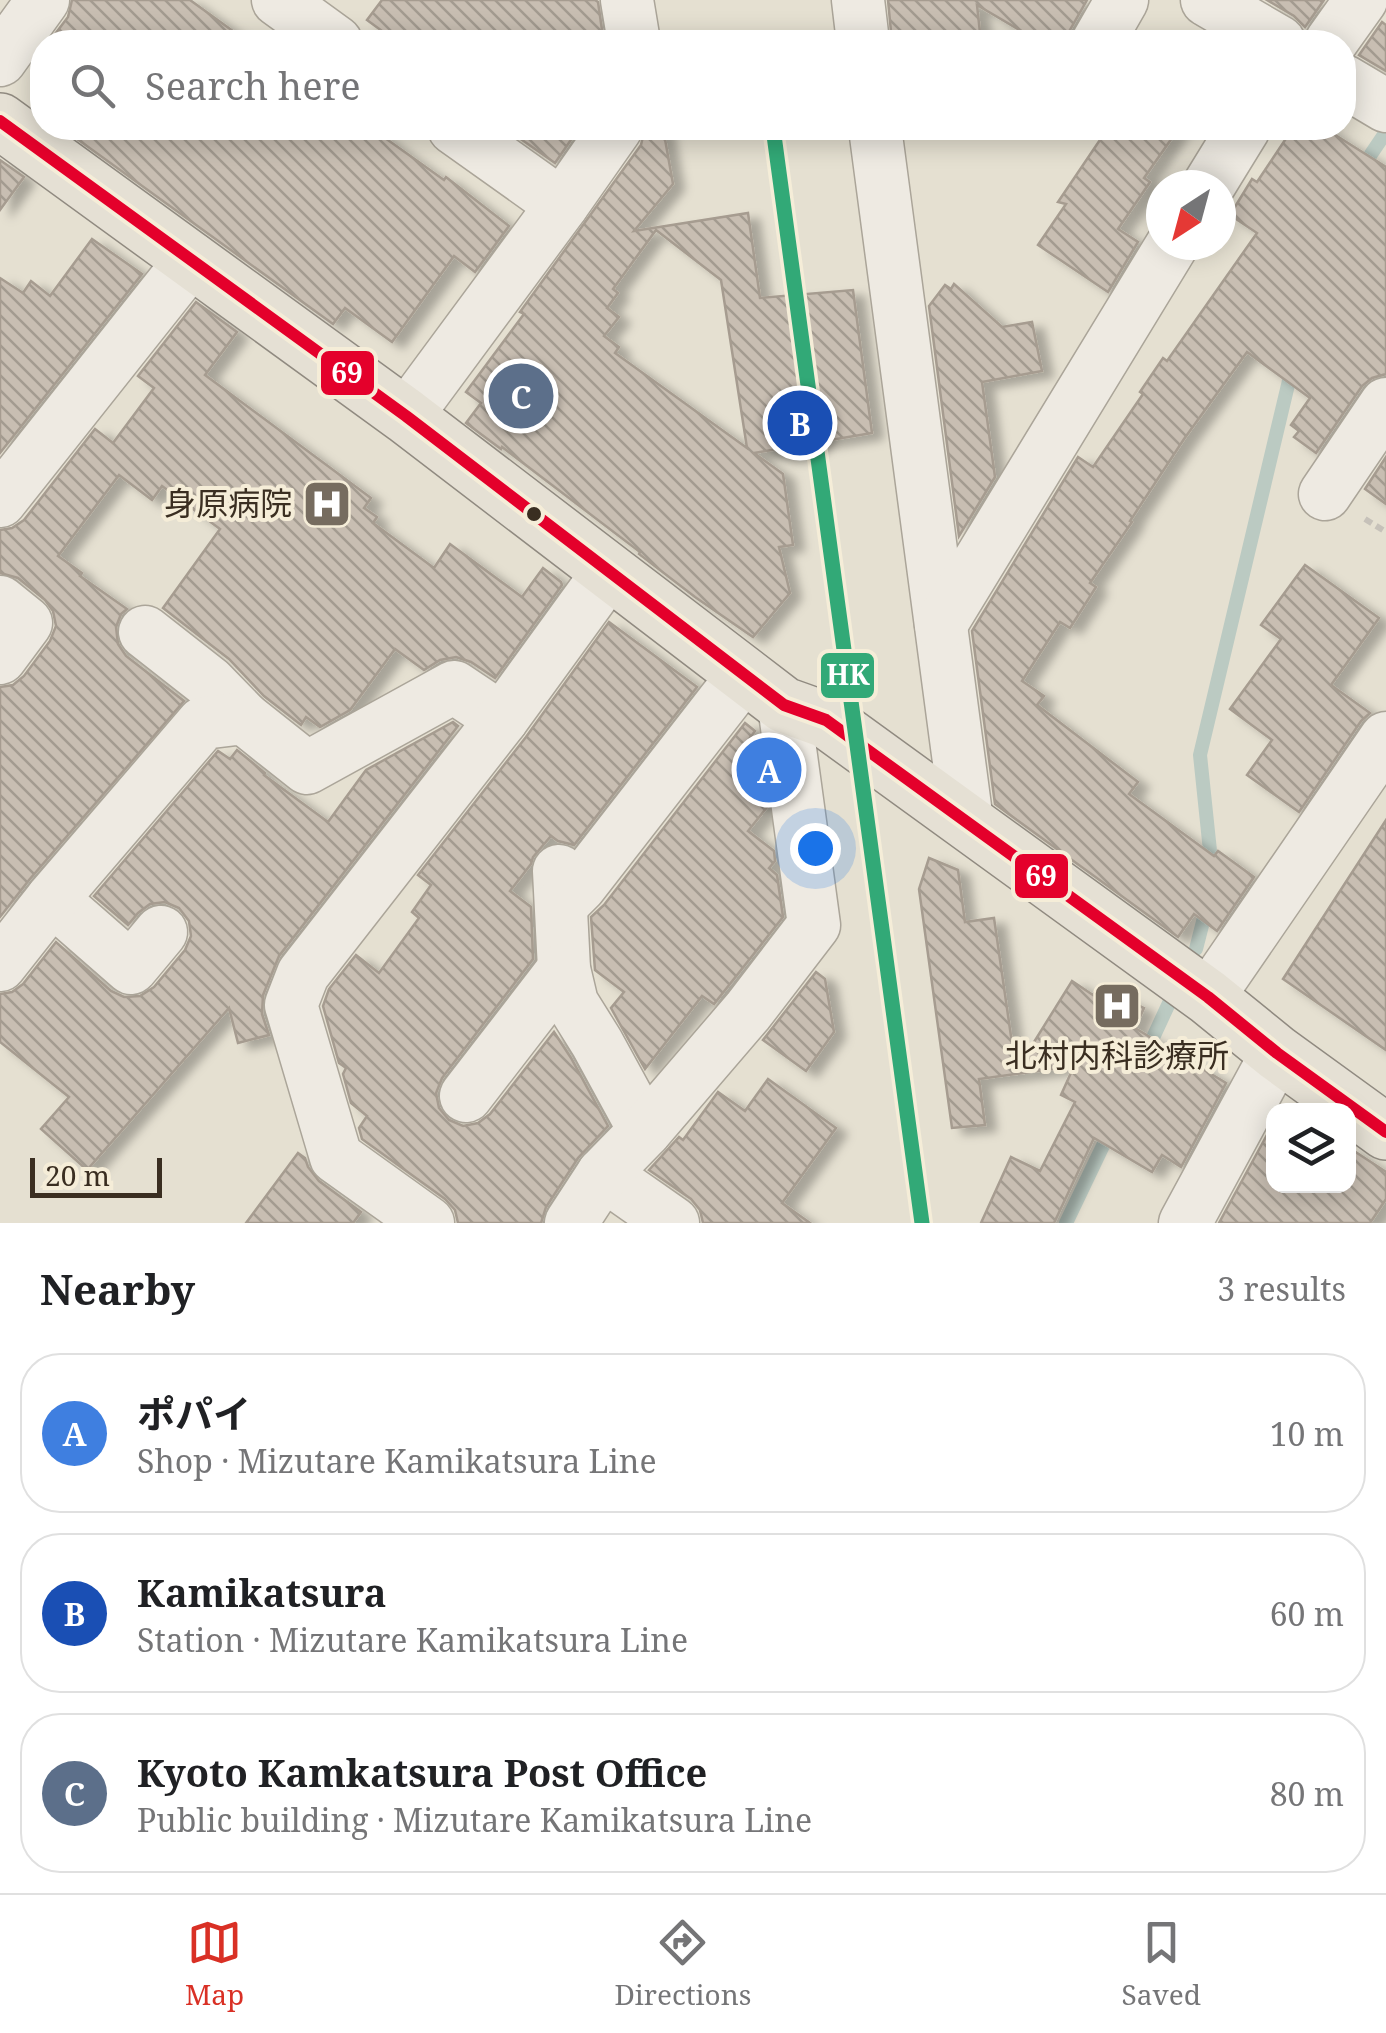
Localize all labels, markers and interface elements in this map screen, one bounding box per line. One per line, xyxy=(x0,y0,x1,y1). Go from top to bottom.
search box xyxy=(30,30,1356,140)
icon: search xyxy=(65,58,120,113)
text: Search here xyxy=(145,59,361,111)
north arrow xyxy=(1146,170,1236,260)
line badge: 69 xyxy=(319,349,376,397)
text: 69 xyxy=(331,353,363,391)
pin: C xyxy=(488,358,554,434)
pin: B xyxy=(768,386,832,460)
hospital icon: 身原病院 xyxy=(301,478,353,530)
place label: 身原病院 xyxy=(164,481,292,524)
unlabelled marker xyxy=(524,504,544,524)
line badge: HK xyxy=(819,651,876,700)
text: HK xyxy=(826,655,870,693)
pin: A xyxy=(736,732,802,808)
your location xyxy=(790,823,841,874)
line badge: 69 xyxy=(1013,852,1070,900)
text: 69 xyxy=(1025,856,1057,894)
hospital icon: 北村内科診療所 xyxy=(1091,980,1143,1032)
place label: 北村内科診療所 xyxy=(1005,1033,1229,1076)
map controls xyxy=(1266,1103,1356,1193)
button: layers xyxy=(1266,1103,1356,1193)
scale bar xyxy=(30,1153,162,1198)
text: 20 m xyxy=(45,1156,110,1194)
text: Nearby xyxy=(40,1260,195,1317)
text: 3 results xyxy=(1217,1267,1346,1310)
text: ポパイ xyxy=(137,1387,251,1439)
text: A xyxy=(62,1412,87,1455)
text: 10 m xyxy=(1270,1412,1344,1455)
text: Shop · Mizutare Kamikatsura Line xyxy=(137,1439,657,1482)
text: Kamikatsura xyxy=(137,1566,386,1618)
text: B xyxy=(64,1592,85,1635)
text: 60 m xyxy=(1270,1592,1344,1635)
text: Station · Mizutare Kamikatsura Line xyxy=(137,1618,688,1661)
text: Kyoto Kamkatsura Post Office xyxy=(137,1746,707,1798)
text: C xyxy=(64,1772,85,1815)
text: 80 m xyxy=(1270,1772,1344,1815)
text: Public building · Mizutare Kamikatsura Line xyxy=(137,1798,812,1841)
tab: Map xyxy=(185,1915,244,2013)
tab: Directions xyxy=(614,1915,751,2013)
tab: Saved xyxy=(1122,1915,1201,2013)

